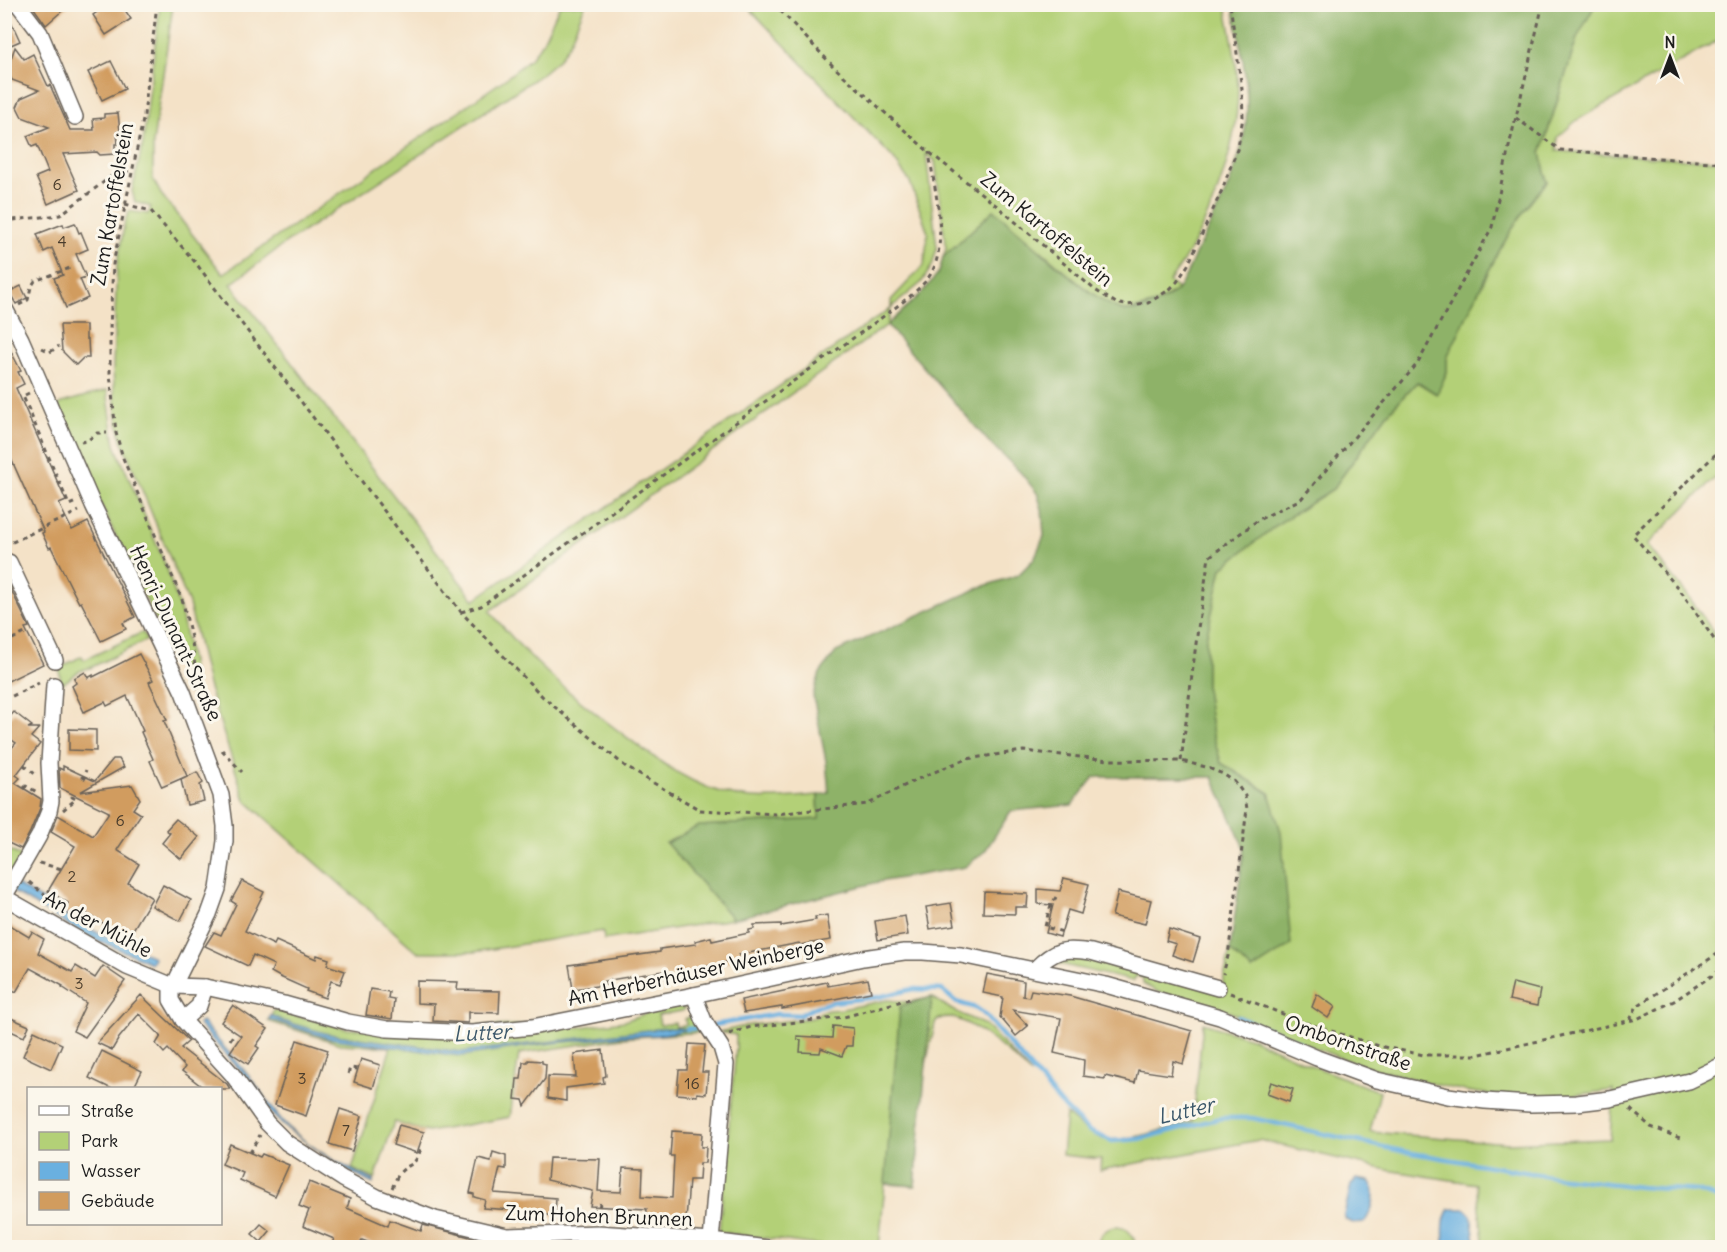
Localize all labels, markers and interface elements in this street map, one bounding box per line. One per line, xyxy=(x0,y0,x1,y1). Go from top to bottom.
north arrow xyxy=(1640,27,1700,87)
text: N xyxy=(1664,32,1676,52)
street label: Zum Kartoffelstein xyxy=(85,121,138,287)
street label: Zum Kartoffelstein xyxy=(976,166,1118,291)
house number: 6 xyxy=(52,174,62,194)
house number: 4 xyxy=(57,231,67,251)
street label: Henri-Dunant-Straße xyxy=(125,541,228,725)
house number: 6 xyxy=(115,810,125,830)
house number: 2 xyxy=(68,866,77,886)
street label: An der Mühle xyxy=(40,885,157,963)
street label: Am Herberhäuser Weinberge xyxy=(565,932,826,1011)
house number: 3 xyxy=(74,973,84,993)
street label: Ombornstraße xyxy=(1282,1009,1415,1076)
water label: Lutter xyxy=(453,1017,514,1047)
house number: 3 xyxy=(297,1068,307,1088)
house number: 16 xyxy=(684,1073,700,1093)
legend xyxy=(27,1087,222,1225)
water label: Lutter xyxy=(1155,1090,1219,1130)
text: Straße xyxy=(81,1099,134,1122)
house number: 7 xyxy=(342,1120,350,1140)
text: Park xyxy=(81,1129,118,1152)
text: Wasser xyxy=(81,1159,141,1182)
text: Gebäude xyxy=(81,1189,154,1212)
street label: Zum Hohen Brunnen xyxy=(505,1200,693,1231)

